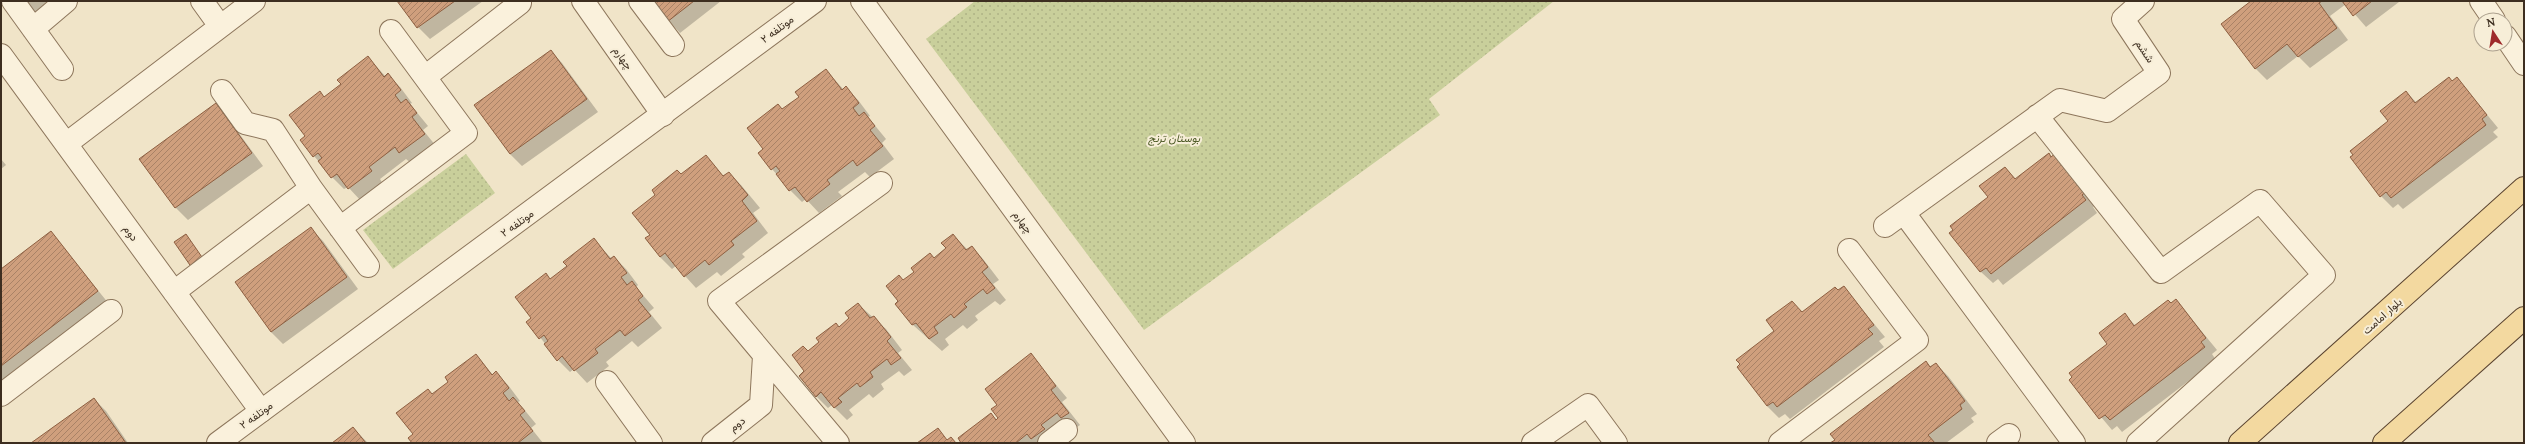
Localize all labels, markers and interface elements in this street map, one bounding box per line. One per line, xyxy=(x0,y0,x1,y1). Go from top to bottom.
street label: موتلفه ۲ xyxy=(758,12,796,46)
north arrow xyxy=(2473,12,2513,52)
text: N xyxy=(2485,14,2497,30)
street label: ششم xyxy=(2131,37,2158,66)
street label: چهارم xyxy=(609,44,636,73)
park label: بوستان ترنج xyxy=(1148,131,1201,146)
street label: موتلفه ۲ xyxy=(498,206,536,240)
street label: چهارم xyxy=(1009,208,1036,237)
street label: دوم xyxy=(120,222,142,244)
street label: بلوار امامت xyxy=(2359,295,2405,337)
street label: موتلفه ۲ xyxy=(237,398,275,432)
street label: دوم xyxy=(726,413,749,435)

